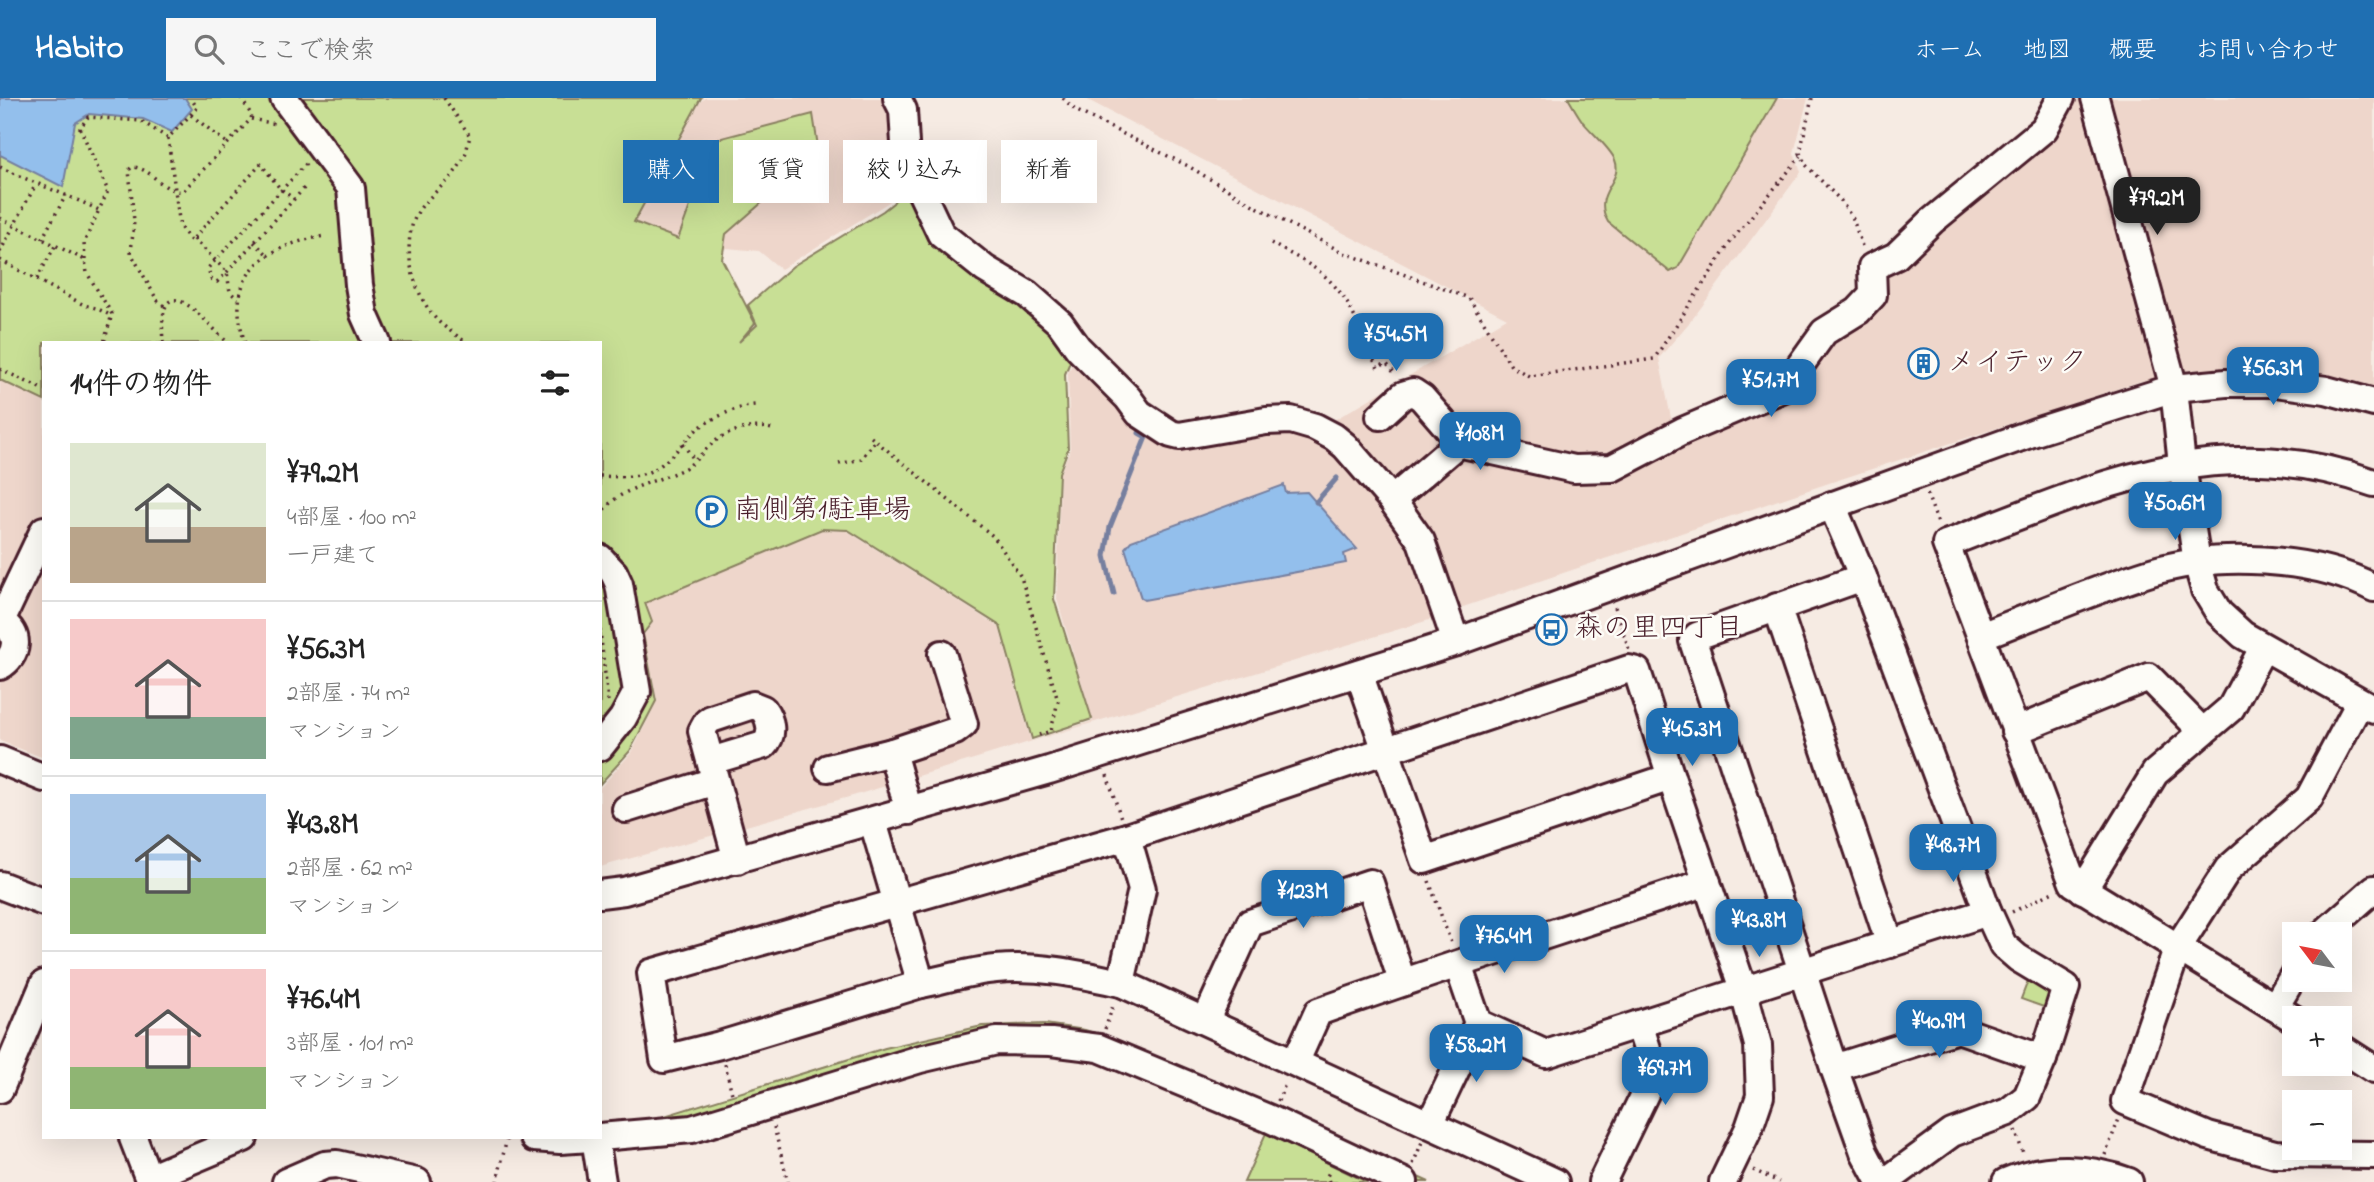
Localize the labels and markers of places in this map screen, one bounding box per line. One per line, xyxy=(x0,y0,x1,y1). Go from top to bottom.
pin: ¥79.2M xyxy=(2100,178,2214,237)
pin: ¥54.5M xyxy=(1339,314,1453,373)
place label: メイテック xyxy=(1947,343,2087,384)
building icon: メイテック xyxy=(1907,346,1941,380)
pin: ¥56.3M xyxy=(2216,348,2330,407)
pin: ¥51.7M xyxy=(1714,360,1828,419)
pin: ¥108M xyxy=(1431,412,1529,472)
pin: ¥50.6M xyxy=(2118,482,2232,542)
place label: 南側第1駐車場 xyxy=(734,491,911,532)
parking icon: 南側第1駐車場 xyxy=(694,494,728,528)
place label: 森の里四丁目 xyxy=(1575,609,1743,650)
bus stop icon: 森の里四丁目 xyxy=(1535,612,1569,646)
pin: ¥45.3M xyxy=(1635,708,1749,768)
pin: ¥48.7M xyxy=(1896,824,2010,884)
pin: ¥123M xyxy=(1254,870,1352,930)
pin: ¥43.8M xyxy=(1702,900,1816,959)
pin: ¥76.4M xyxy=(1447,916,1561,975)
pin: ¥40.9M xyxy=(1882,1000,1996,1060)
pin: ¥58.2M xyxy=(1419,1024,1533,1084)
pin: ¥69.7M xyxy=(1608,1048,1722,1107)

